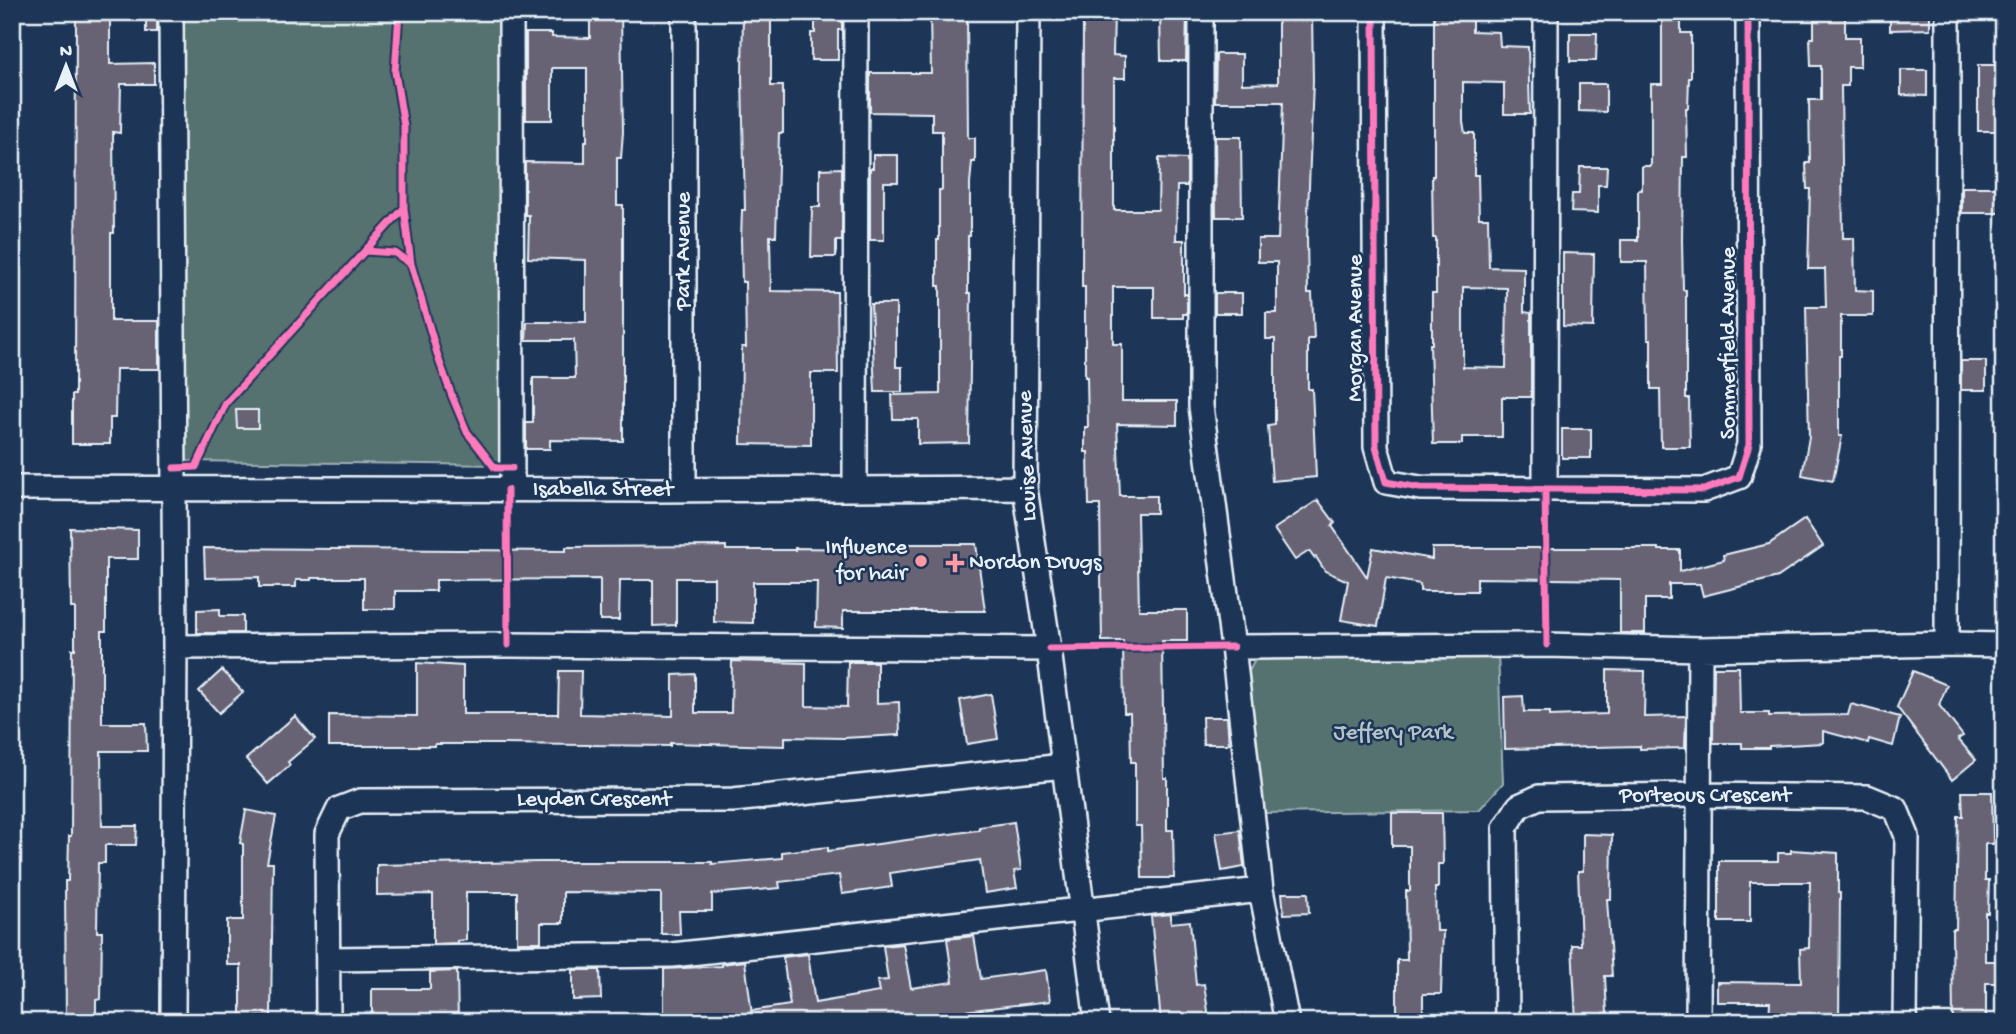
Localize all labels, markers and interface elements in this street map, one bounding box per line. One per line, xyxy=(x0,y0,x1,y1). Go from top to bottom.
north arrow xyxy=(32,32,102,102)
text: N xyxy=(60,41,72,64)
street label: Park Avenue xyxy=(671,191,698,311)
street label: Sommerfield Avenue xyxy=(1716,246,1743,439)
street label: Morgan Avenue xyxy=(1343,253,1370,402)
street label: Louise Avenue xyxy=(1012,389,1044,522)
street label: Isabella Street xyxy=(533,477,675,504)
place label: Influence for hair xyxy=(825,535,909,588)
place label: Nordon Drugs xyxy=(969,550,1102,577)
marker: Influence for hair xyxy=(913,553,929,569)
marker: Nordon Drugs xyxy=(947,555,963,571)
park label: Jeffery Park xyxy=(1334,720,1455,747)
street label: Porteous Crescent xyxy=(1618,783,1792,810)
street label: Leyden Crescent xyxy=(517,787,673,814)

